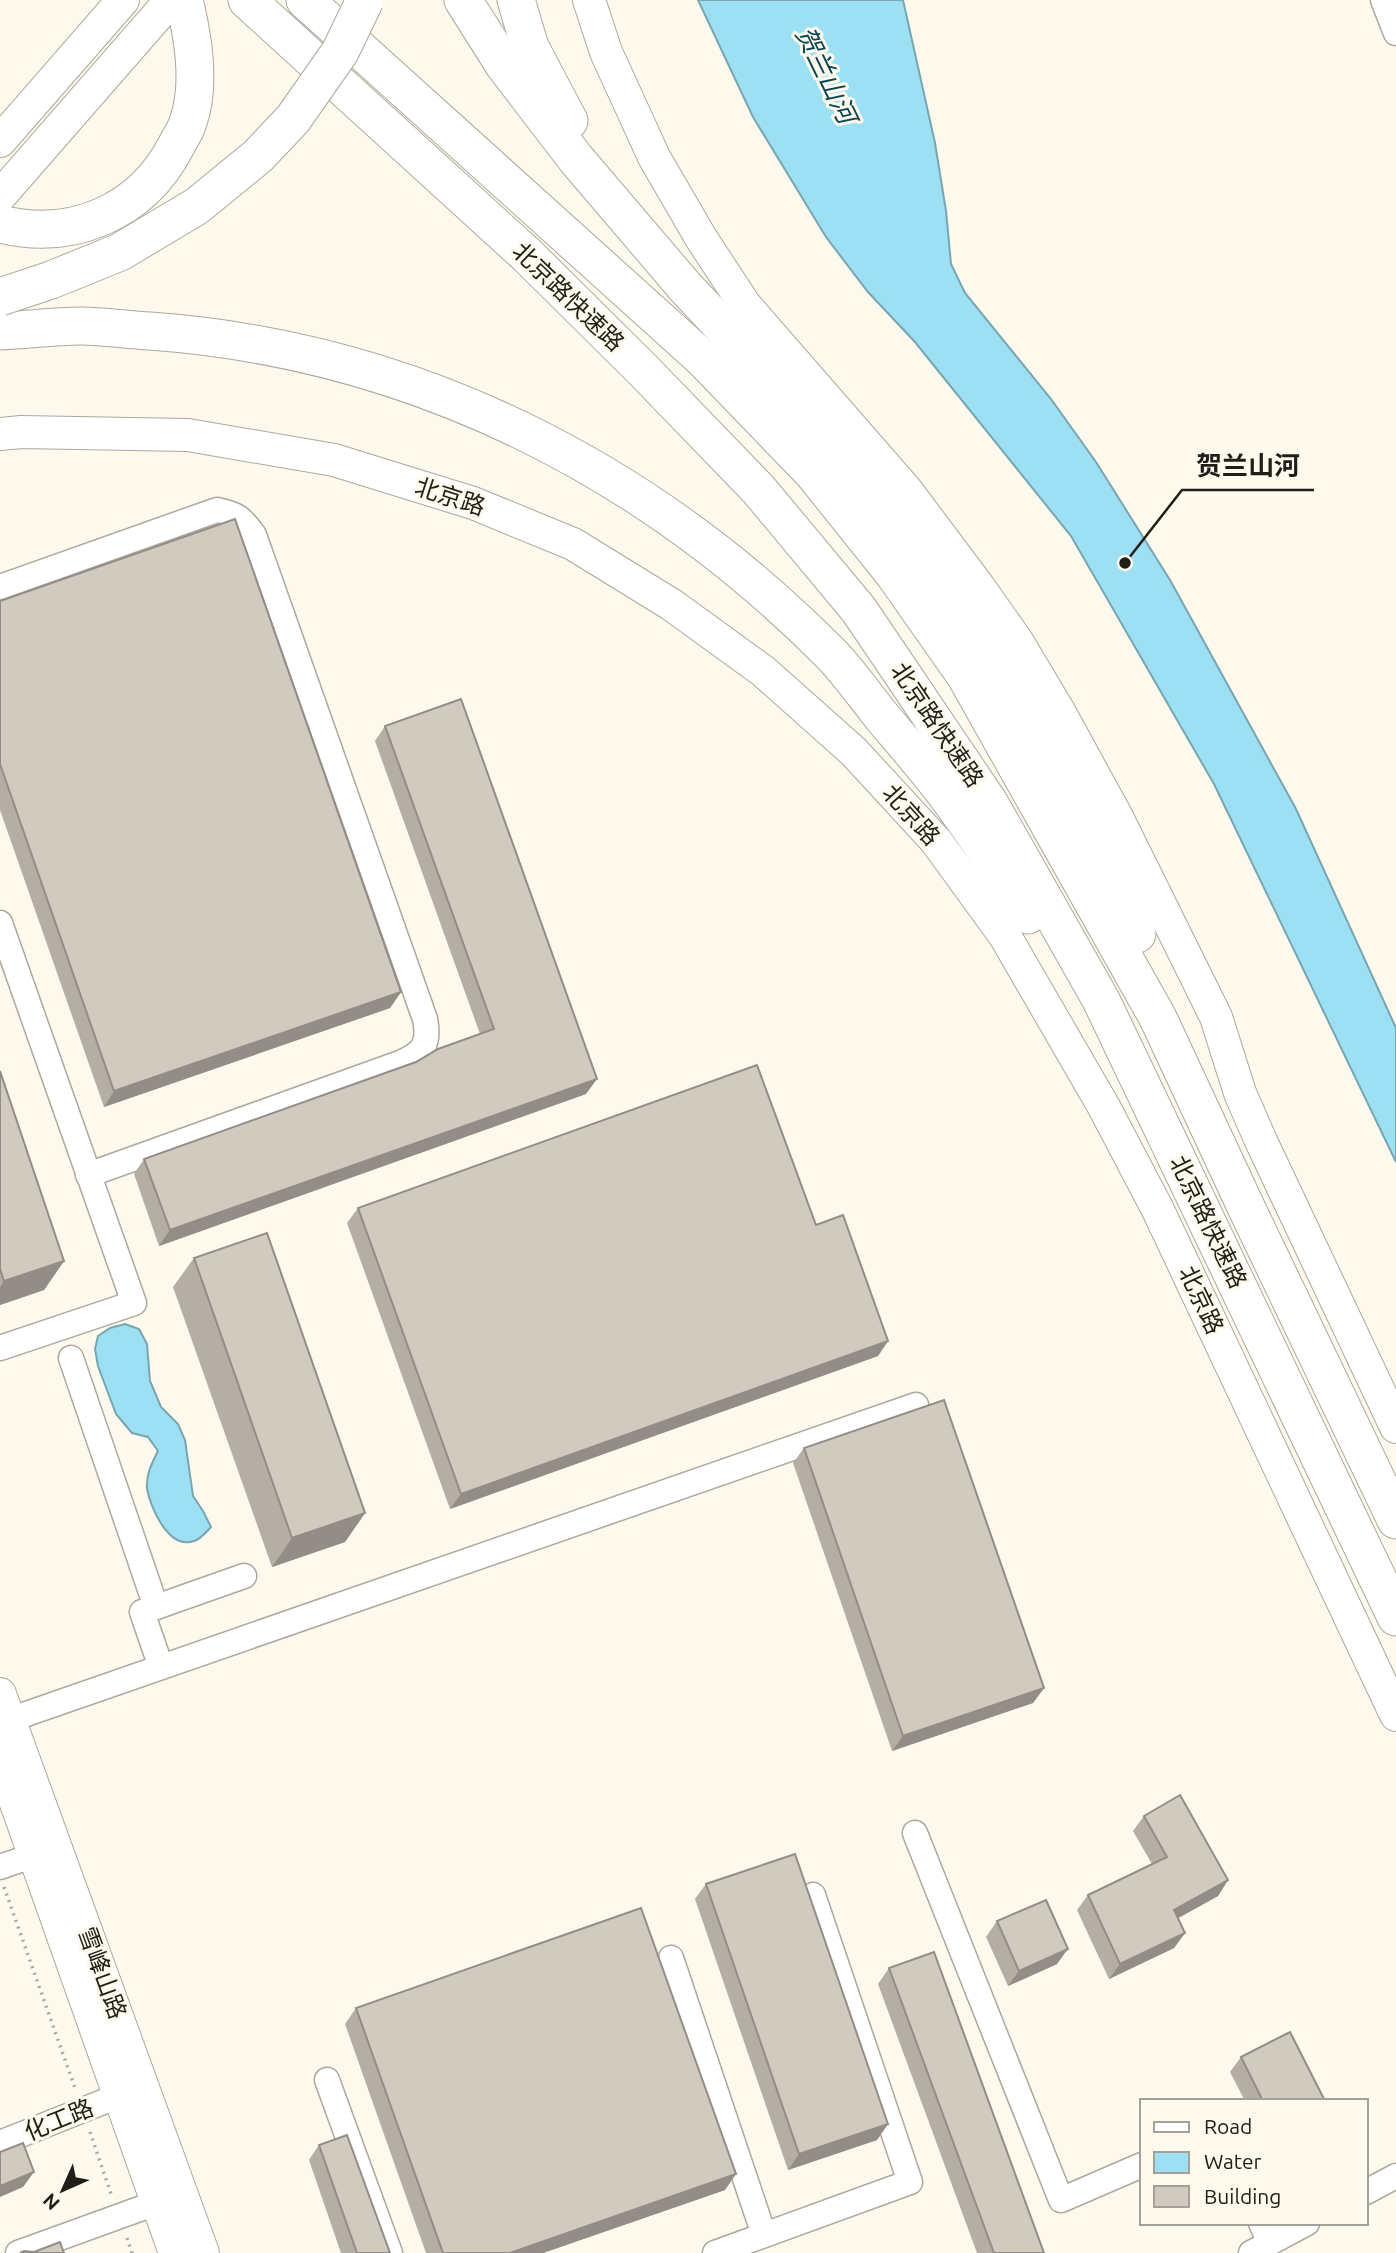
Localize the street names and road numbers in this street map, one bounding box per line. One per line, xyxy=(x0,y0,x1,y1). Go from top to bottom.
street label: 北京路快速路 xyxy=(507,237,630,356)
street label: 北京路 xyxy=(412,473,489,520)
street label: 北京路快速路 xyxy=(886,657,989,792)
street label: 北京路 xyxy=(877,779,945,850)
street label: 北京路快速路 xyxy=(1165,1151,1252,1292)
street label: 北京路 xyxy=(1174,1261,1229,1338)
street label: 雪峰山路 xyxy=(73,1923,132,2023)
street label: 化工路 xyxy=(20,2094,97,2146)

